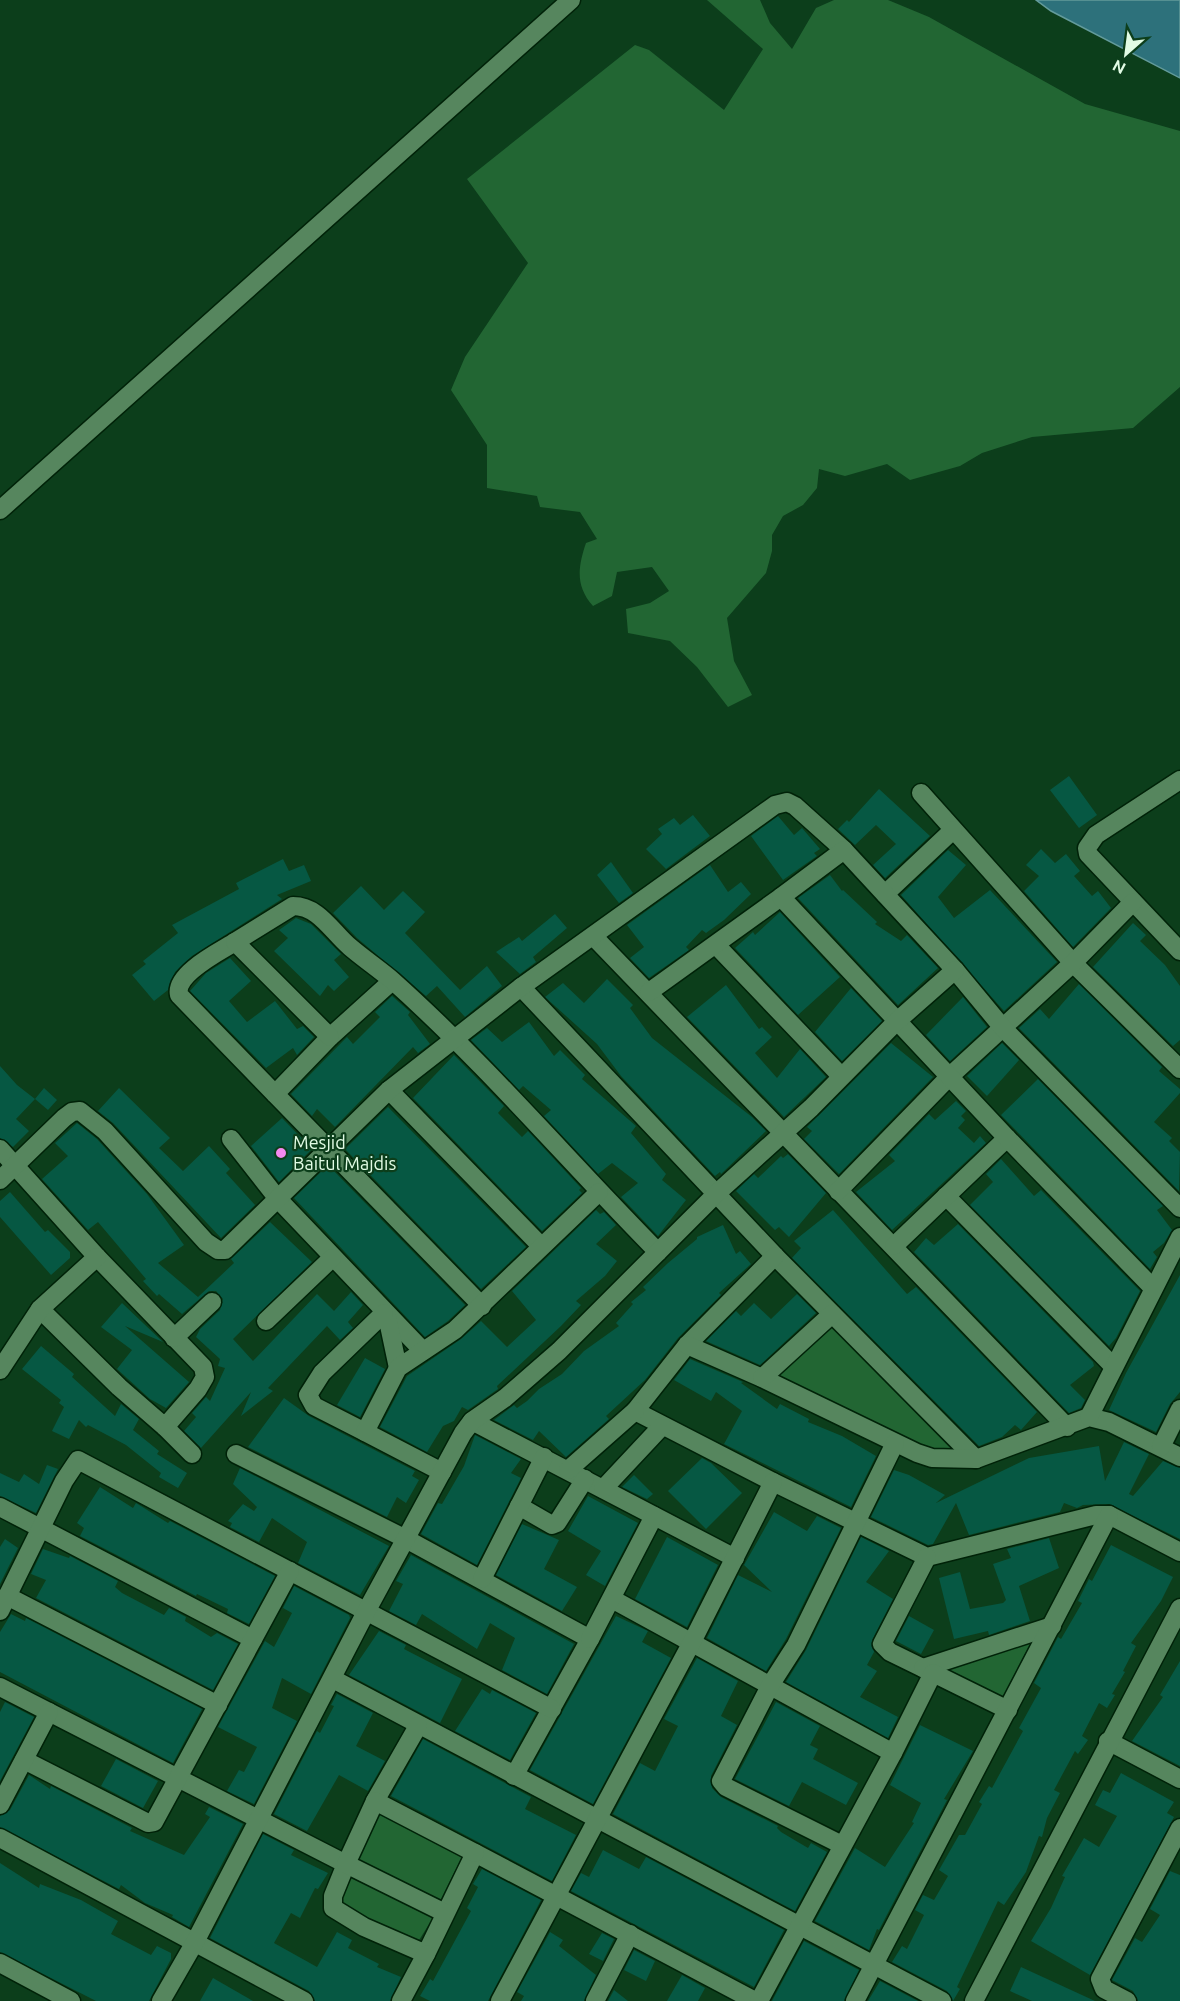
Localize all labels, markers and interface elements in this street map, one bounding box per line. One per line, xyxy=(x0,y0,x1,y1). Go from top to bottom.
north arrow xyxy=(1096,24,1156,84)
text: N xyxy=(1109,56,1128,78)
place label: Mesjid Baitul Majdis xyxy=(293,1132,396,1173)
marker: Mesjid Baitul Majdis xyxy=(274,1146,288,1160)

